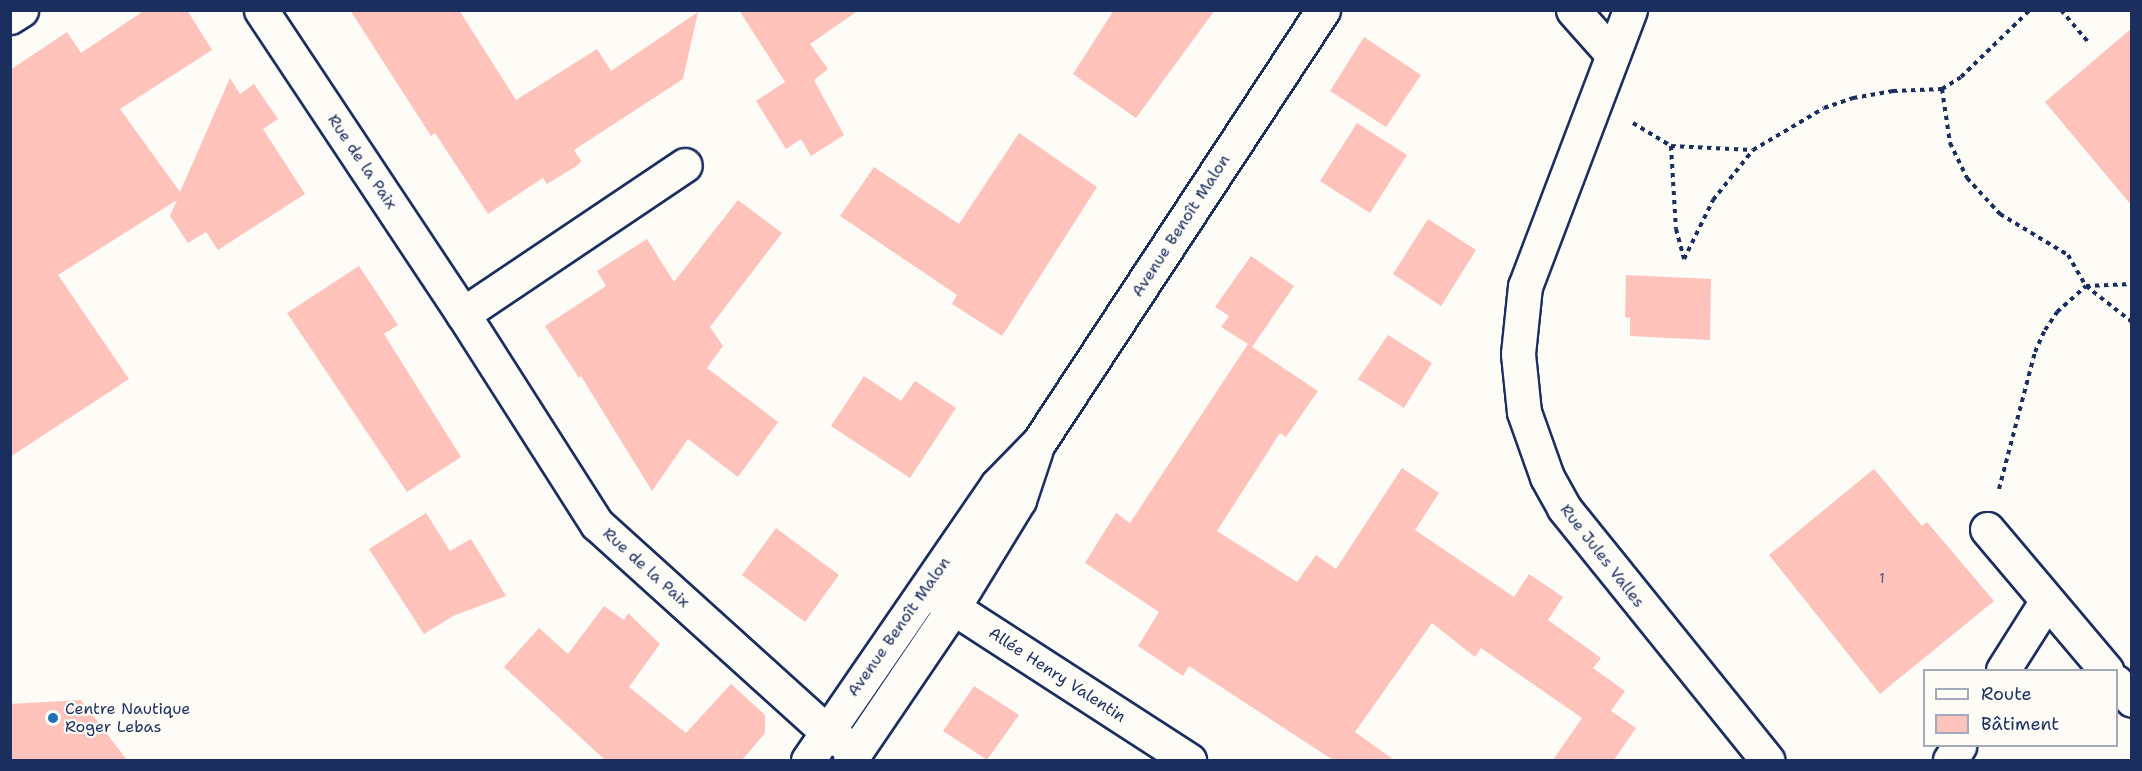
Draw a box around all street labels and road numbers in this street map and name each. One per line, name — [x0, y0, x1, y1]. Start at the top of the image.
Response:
street label: Rue de la Paix — [323, 111, 401, 213]
street label: Avenue Benoît Malon — [1128, 151, 1234, 301]
street label: Rue Jules Valles — [1556, 501, 1648, 611]
street label: Rue de la Paix — [599, 524, 693, 612]
street label: Avenue Benoît Malon — [844, 554, 954, 700]
street label: Allée Henry Valentin — [985, 623, 1129, 727]

